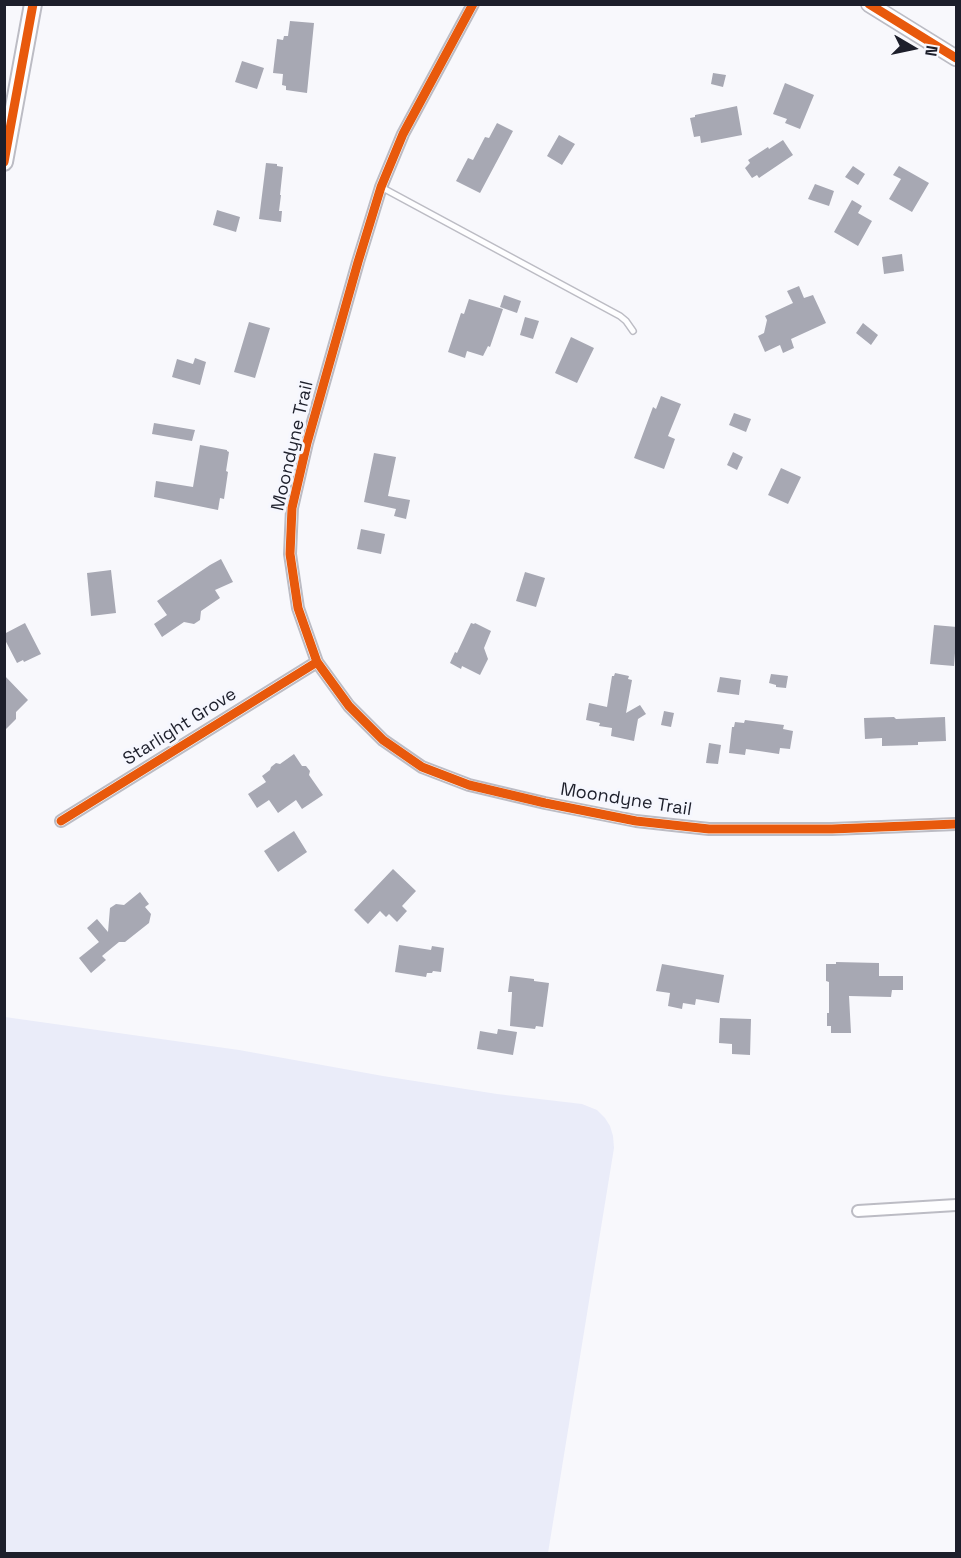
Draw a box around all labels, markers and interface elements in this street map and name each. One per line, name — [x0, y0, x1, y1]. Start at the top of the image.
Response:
north arrow — [883, 18, 943, 78]
text: N — [920, 44, 942, 58]
street label: Moondyne Trail — [268, 379, 318, 513]
street label: Starlight Grove — [119, 684, 241, 770]
street label: Moondyne Trail — [559, 779, 693, 821]

